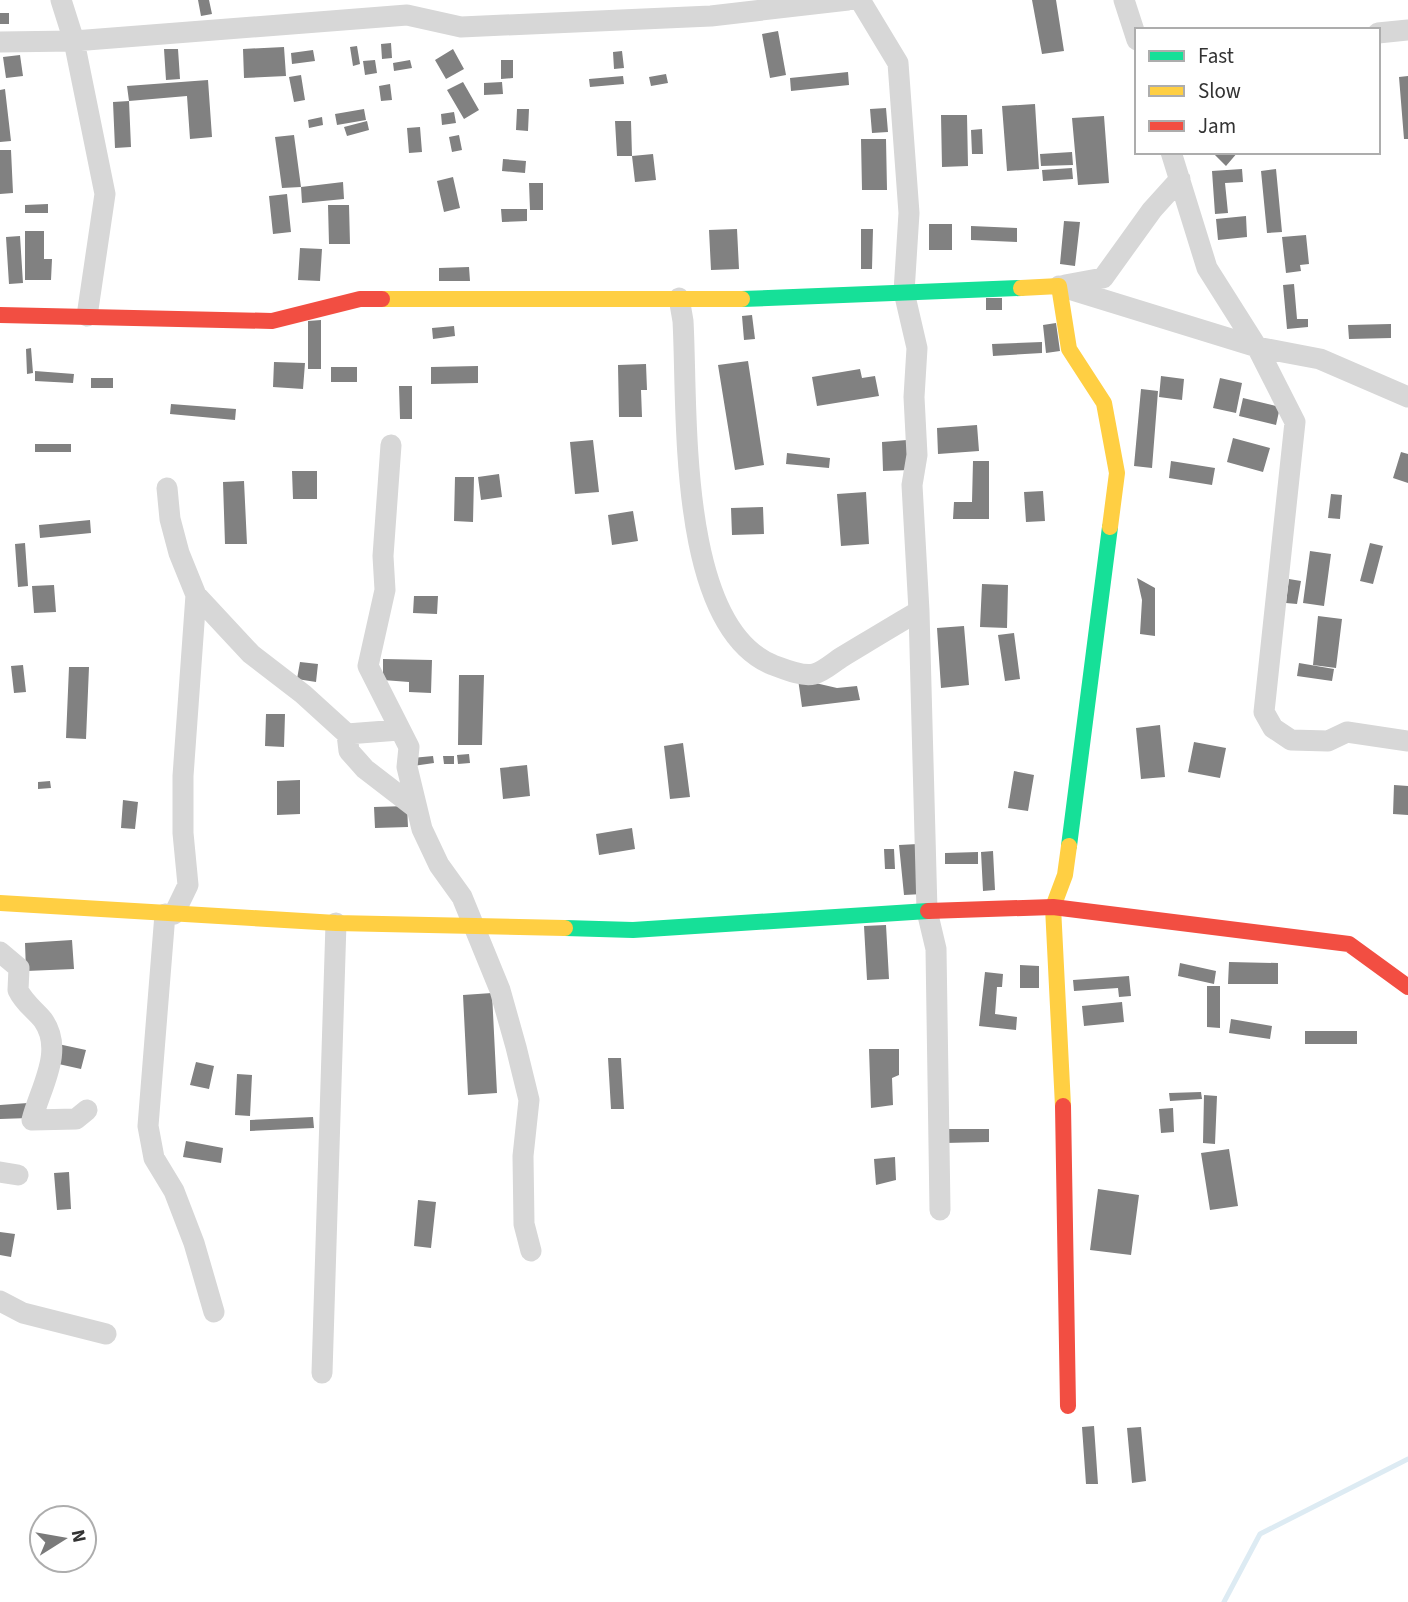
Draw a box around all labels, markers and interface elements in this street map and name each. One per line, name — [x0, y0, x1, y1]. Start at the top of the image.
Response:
legend — [1135, 28, 1380, 154]
text: Fast — [1198, 41, 1234, 71]
text: Slow — [1198, 76, 1241, 106]
text: Jam — [1198, 111, 1236, 141]
north arrow — [28, 1504, 98, 1574]
text: N — [64, 1527, 93, 1545]

